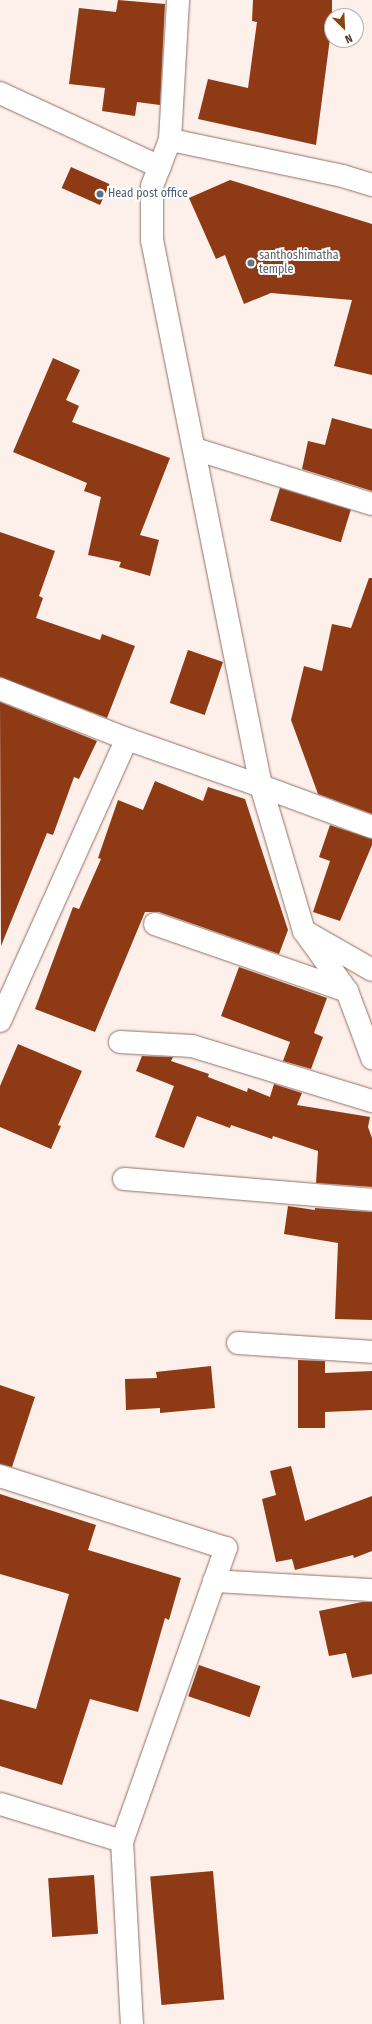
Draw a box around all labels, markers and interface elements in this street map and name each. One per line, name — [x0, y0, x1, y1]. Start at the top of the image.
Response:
north arrow — [324, 8, 364, 48]
text: N — [343, 31, 354, 46]
place label: Head post office — [108, 187, 188, 201]
marker: Head post office — [95, 189, 105, 199]
place label: santhoshimatha temple — [259, 249, 339, 277]
marker: santhoshimatha temple — [246, 258, 256, 268]

